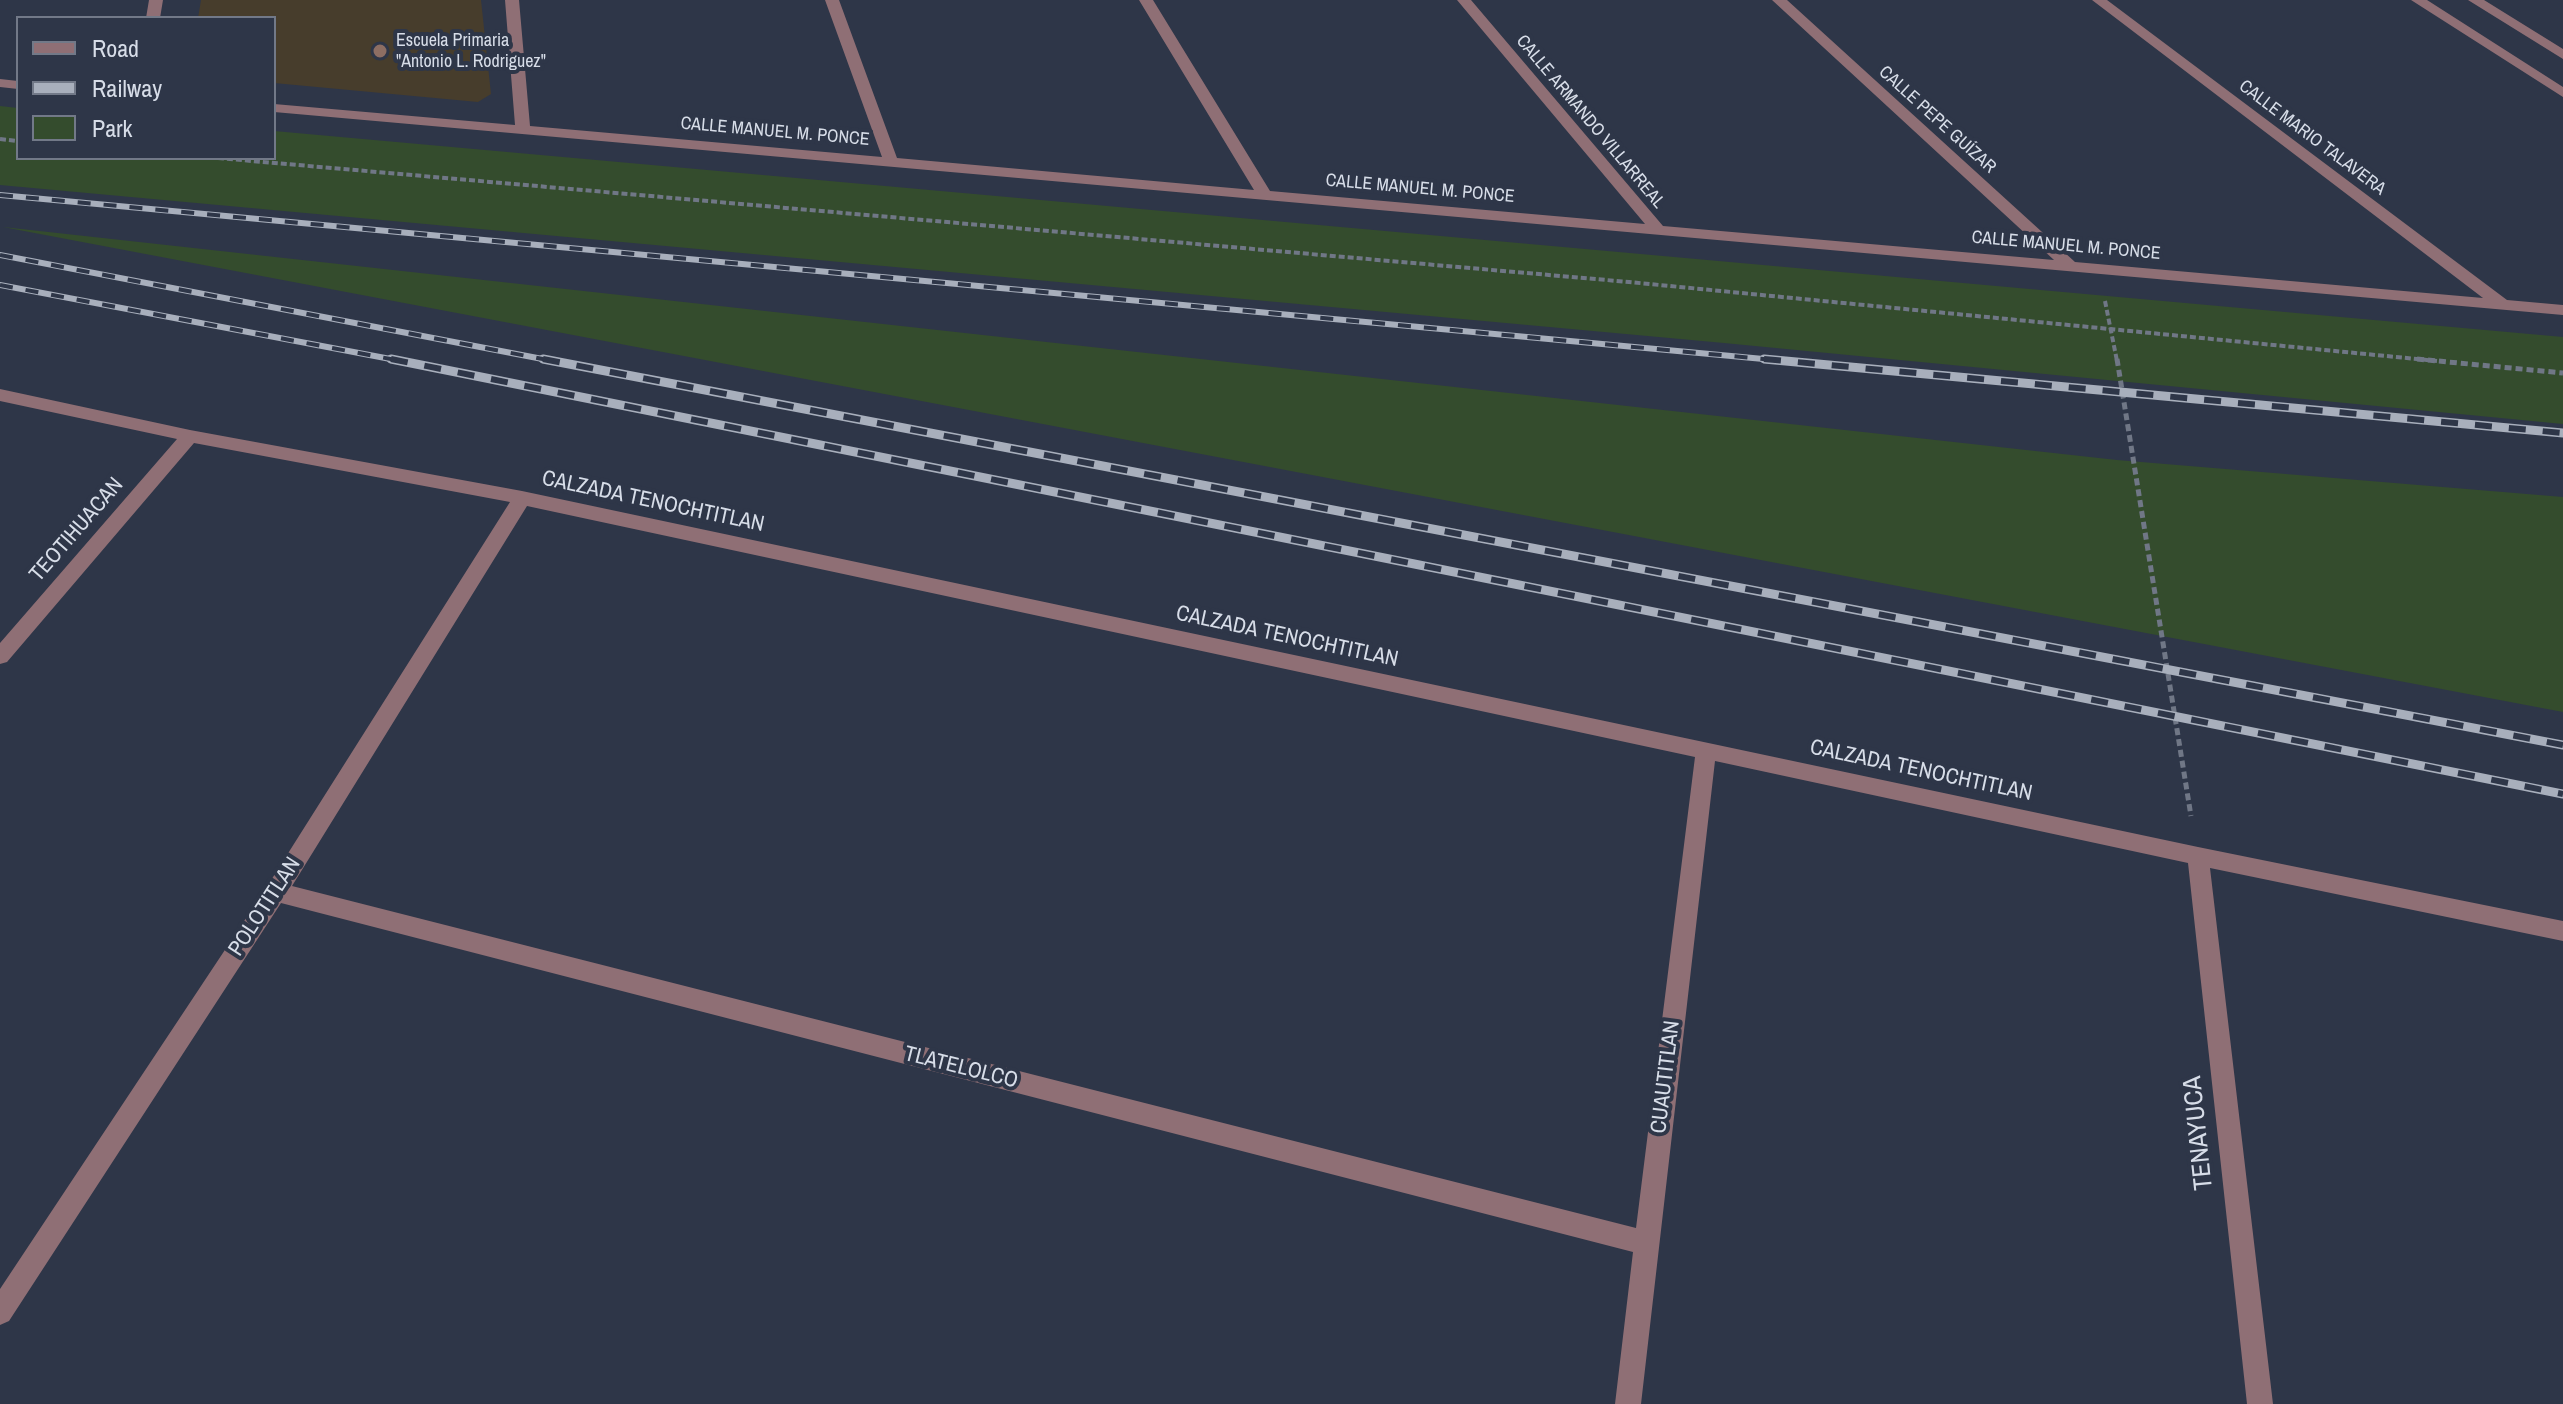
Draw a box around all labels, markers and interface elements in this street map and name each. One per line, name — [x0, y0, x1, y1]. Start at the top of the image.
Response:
legend — [16, 16, 276, 160]
place label: Escuela Primaria "Antonio L. Rodriguez" — [396, 30, 546, 72]
street label: CALLE ARMANDO VILLARREAL — [1511, 31, 1669, 213]
text: Road — [92, 32, 139, 64]
marker: Escuela Primaria "Antonio L. Rodriguez" — [371, 42, 389, 60]
street label: CALLE PEPE GUÍZAR — [1874, 62, 2000, 178]
text: Railway — [92, 72, 162, 104]
street label: CALLE MARIO TALAVERA — [2234, 76, 2390, 200]
text: Park — [92, 112, 132, 144]
street label: CALLE MANUEL M. PONCE — [680, 113, 870, 151]
street label: CALLE MANUEL M. PONCE — [1325, 170, 1515, 208]
street label: CALLE MANUEL M. PONCE — [1971, 227, 2161, 265]
street label: CALZADA TENOCHTITLAN — [539, 466, 767, 538]
street label: TEOTIHUACAN — [25, 473, 129, 587]
street label: CALZADA TENOCHTITLAN — [1173, 601, 1401, 673]
street label: CALZADA TENOCHTITLAN — [1807, 735, 2035, 807]
street label: POLOTITLAN — [223, 853, 307, 961]
street label: CUAUTITLAN — [1646, 1019, 1686, 1135]
street label: TLATELOLCO — [902, 1041, 1020, 1095]
street label: TENAYUCA — [2177, 1074, 2221, 1192]

